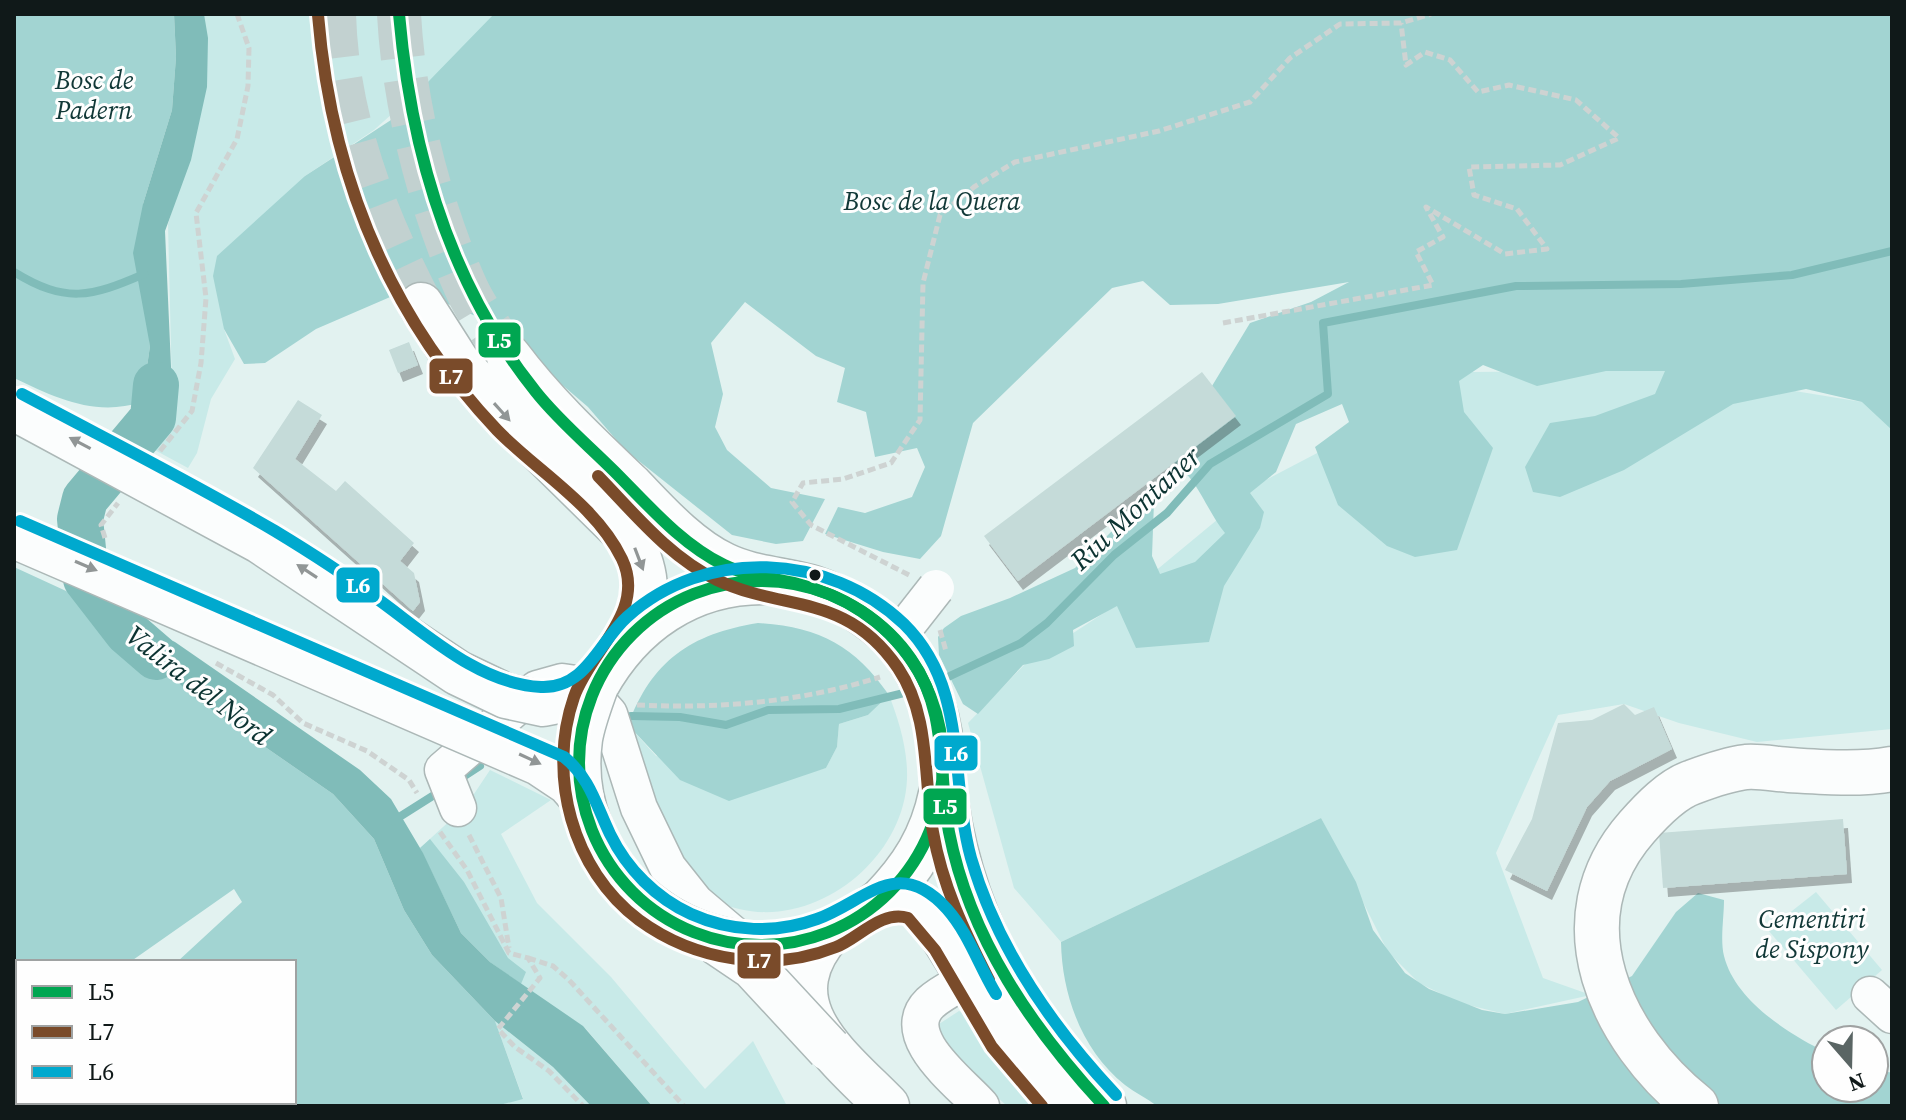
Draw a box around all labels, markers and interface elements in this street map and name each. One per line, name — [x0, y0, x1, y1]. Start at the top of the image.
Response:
park label: Bosc de Padern — [54, 62, 134, 128]
park label: Bosc de la Quera — [843, 183, 1021, 219]
line badge: L5 — [477, 321, 522, 359]
text: L5 — [487, 325, 511, 355]
line badge: L7 — [428, 357, 474, 395]
text: L7 — [439, 361, 463, 391]
one-way arrow — [493, 401, 510, 421]
one-way arrow — [69, 437, 92, 450]
water label: Riu Montaner — [1061, 437, 1209, 579]
one-way arrow — [633, 547, 645, 571]
one-way arrow — [74, 560, 98, 573]
one-way arrow — [296, 564, 318, 578]
line badge: L6 — [335, 566, 381, 604]
unlabelled marker — [807, 567, 823, 583]
text: L6 — [346, 570, 370, 600]
water label: Valira del Nord — [118, 616, 280, 754]
line badge: L6 — [933, 734, 979, 772]
text: L6 — [944, 738, 968, 768]
one-way arrow — [518, 752, 541, 766]
line badge: L5 — [922, 787, 968, 826]
text: L5 — [933, 791, 957, 821]
park label: Cementiri de Sispony — [1755, 901, 1869, 967]
line badge: L7 — [736, 941, 782, 980]
text: L7 — [747, 945, 771, 975]
legend — [16, 960, 296, 1104]
text: L5 — [88, 975, 114, 1008]
text: L7 — [88, 1015, 114, 1048]
north arrow — [1810, 1024, 1890, 1104]
text: L6 — [88, 1055, 114, 1088]
text: N — [1844, 1066, 1870, 1100]

